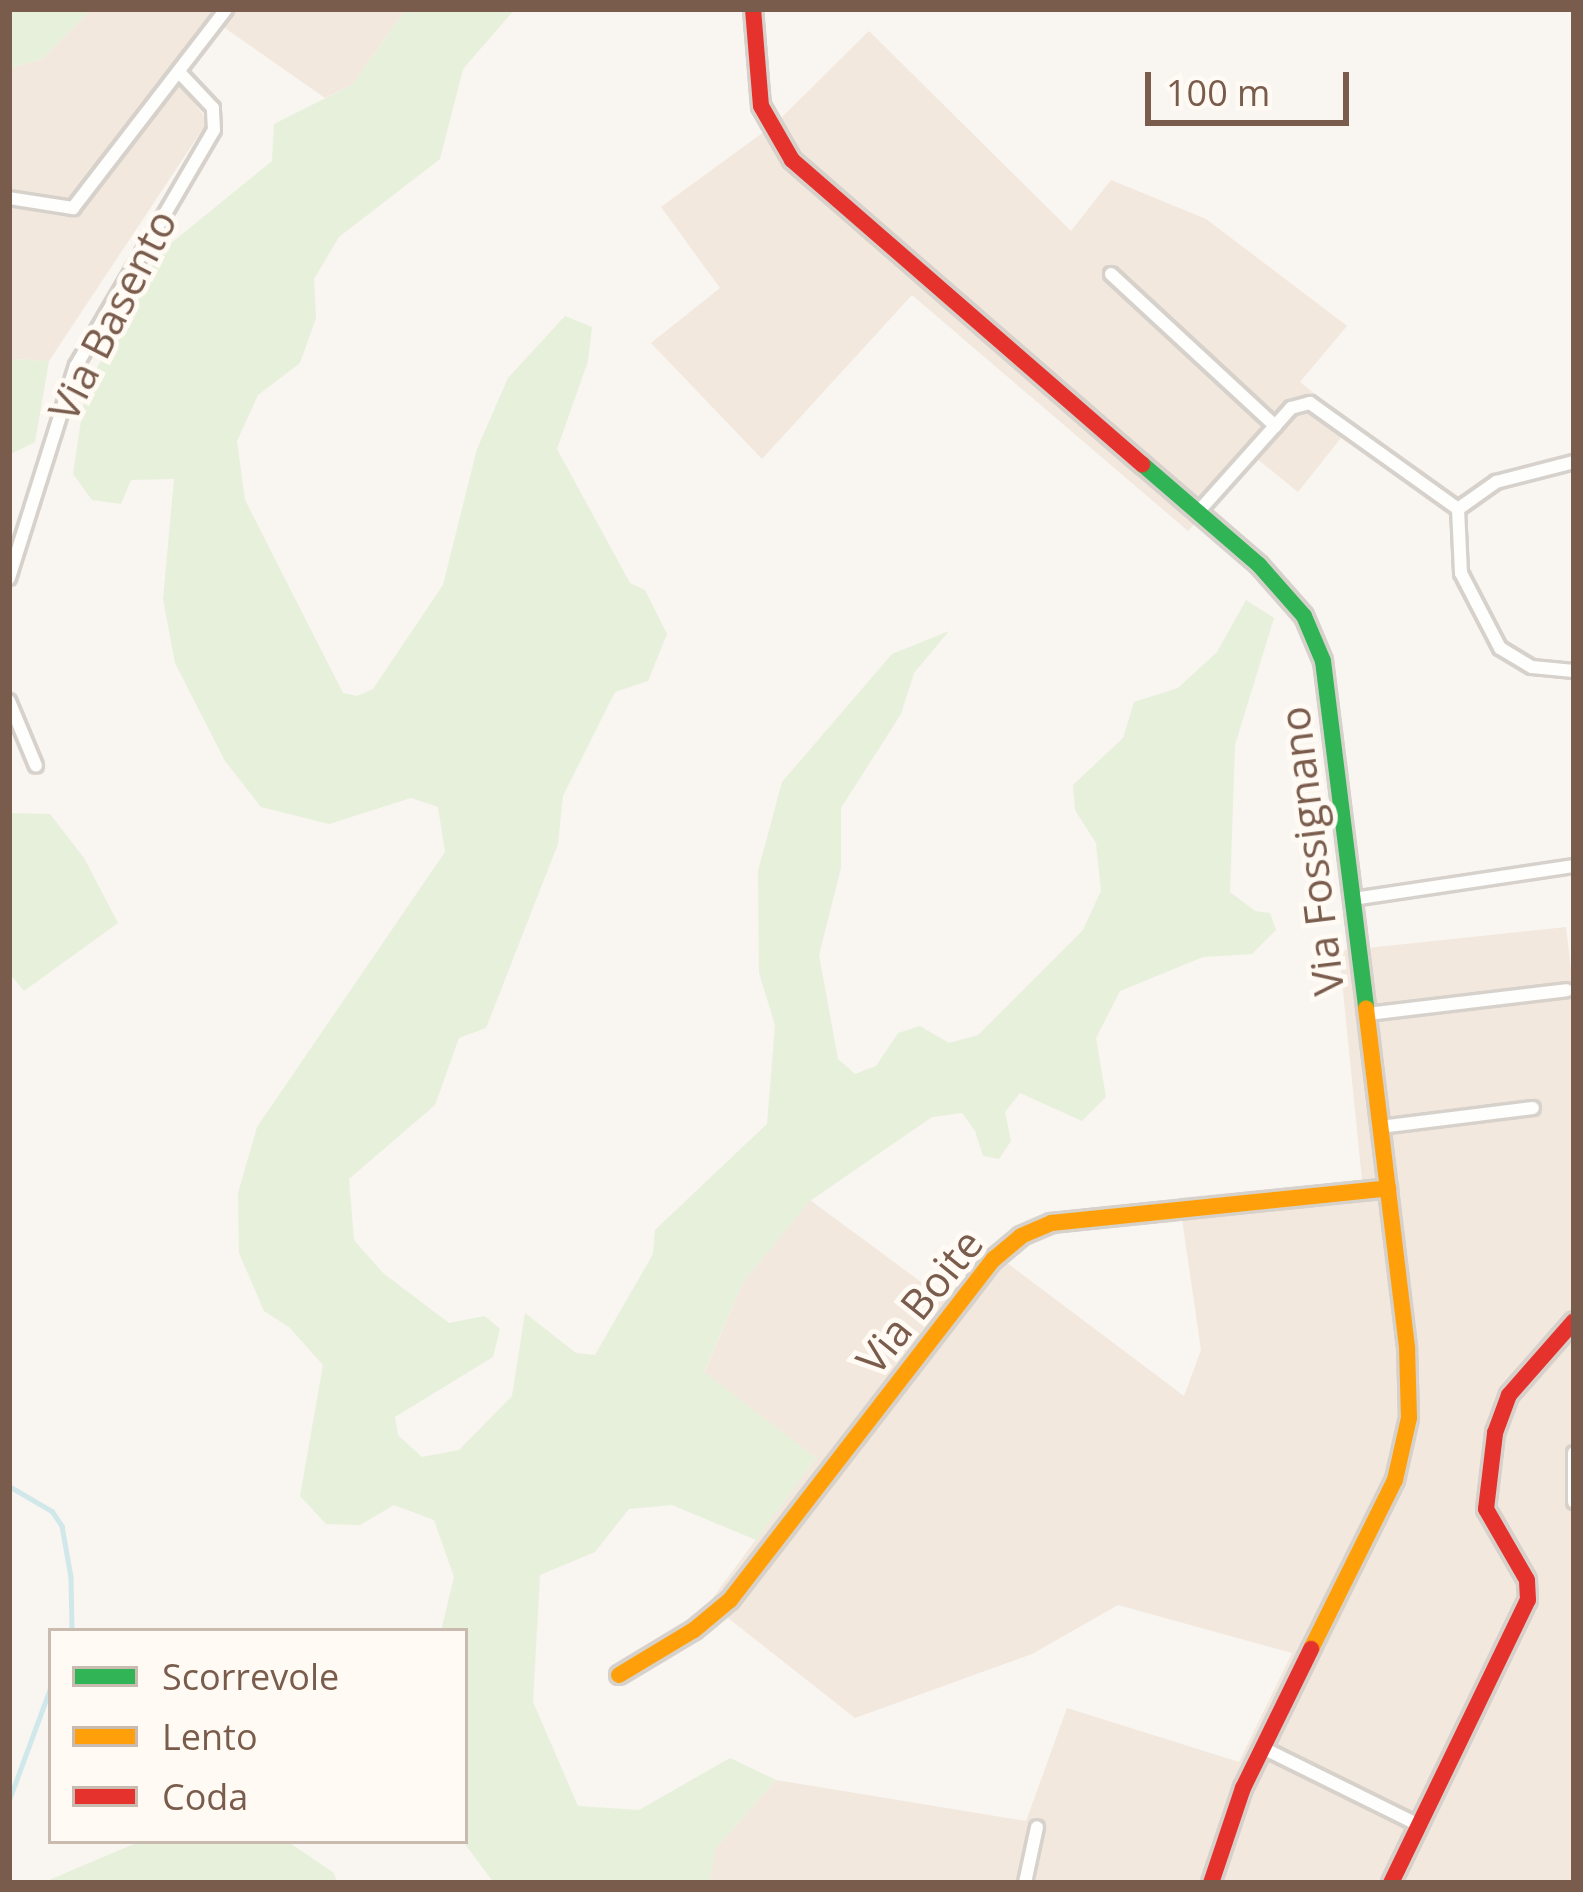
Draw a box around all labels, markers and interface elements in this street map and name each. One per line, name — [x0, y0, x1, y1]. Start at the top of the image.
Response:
scale bar — [1151, 48, 1355, 122]
text: 100 m — [1166, 68, 1270, 117]
street label: Via Basento — [37, 201, 187, 429]
street label: Via Fossignano — [1268, 704, 1354, 998]
street label: Via Boite — [845, 1219, 993, 1383]
legend — [48, 1628, 468, 1844]
text: Scorrevole — [162, 1652, 339, 1701]
text: Lento — [162, 1712, 258, 1761]
text: Coda — [162, 1772, 248, 1821]

